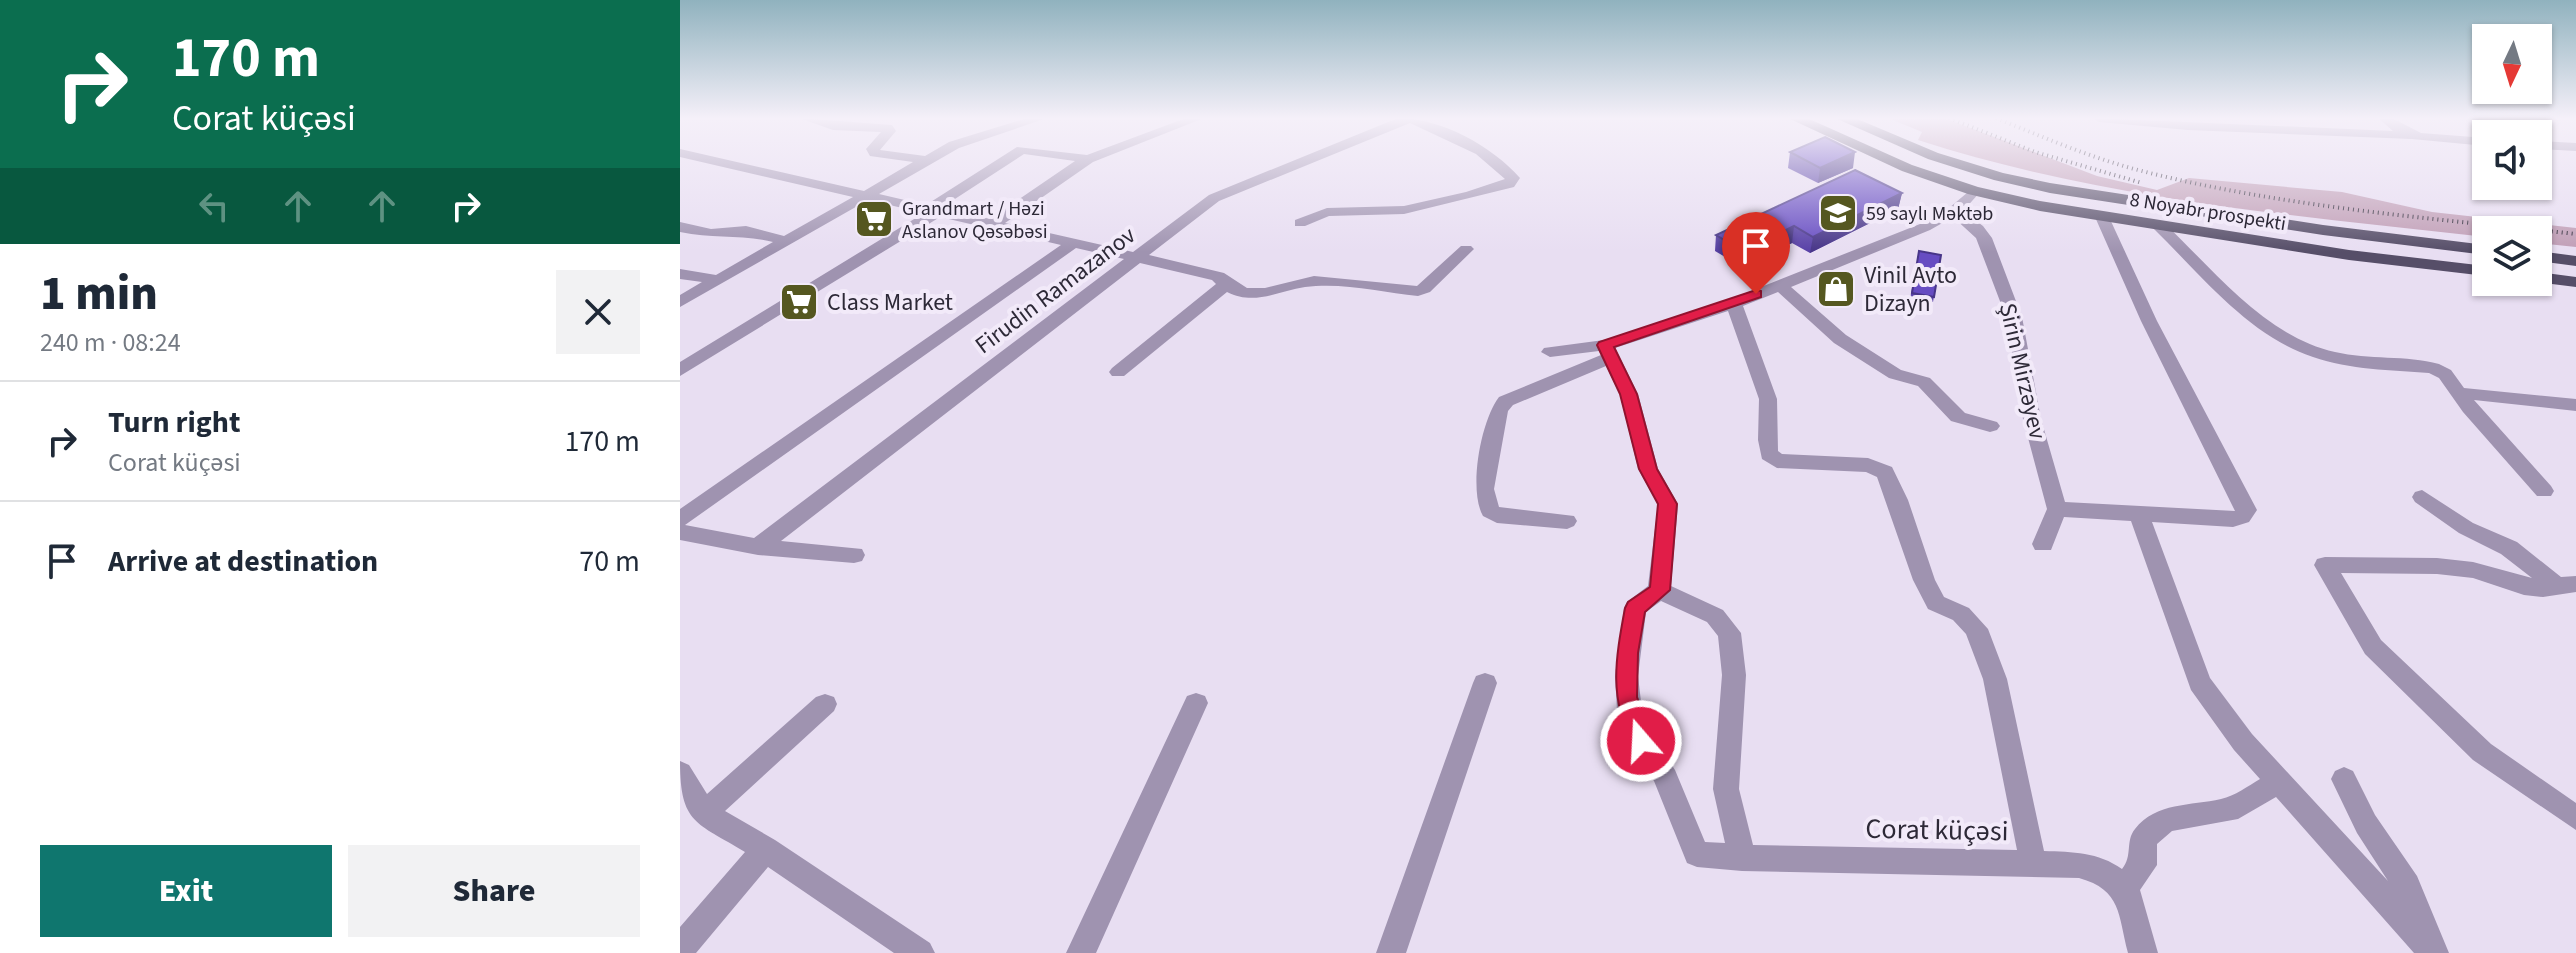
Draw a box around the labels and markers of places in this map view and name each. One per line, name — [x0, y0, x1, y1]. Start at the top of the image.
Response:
school or university icon: 59 saylı Məktəb — [1817, 192, 1859, 234]
place label: Grandmart / Həzi Aslanov Qəsəbəsi — [902, 195, 1048, 246]
supermarket icon: Grandmart / Həzi Aslanov Qəsəbəsi — [853, 198, 895, 240]
place label: 59 saylı Məktəb — [1866, 200, 1993, 228]
pin — [1722, 212, 1790, 294]
place label: Vinil Avto Dizayn — [1864, 258, 1957, 321]
shop icon: Vinil Avto Dizayn — [1815, 268, 1857, 310]
supermarket icon: Class Market — [778, 281, 820, 323]
place label: Class Market — [827, 285, 953, 320]

